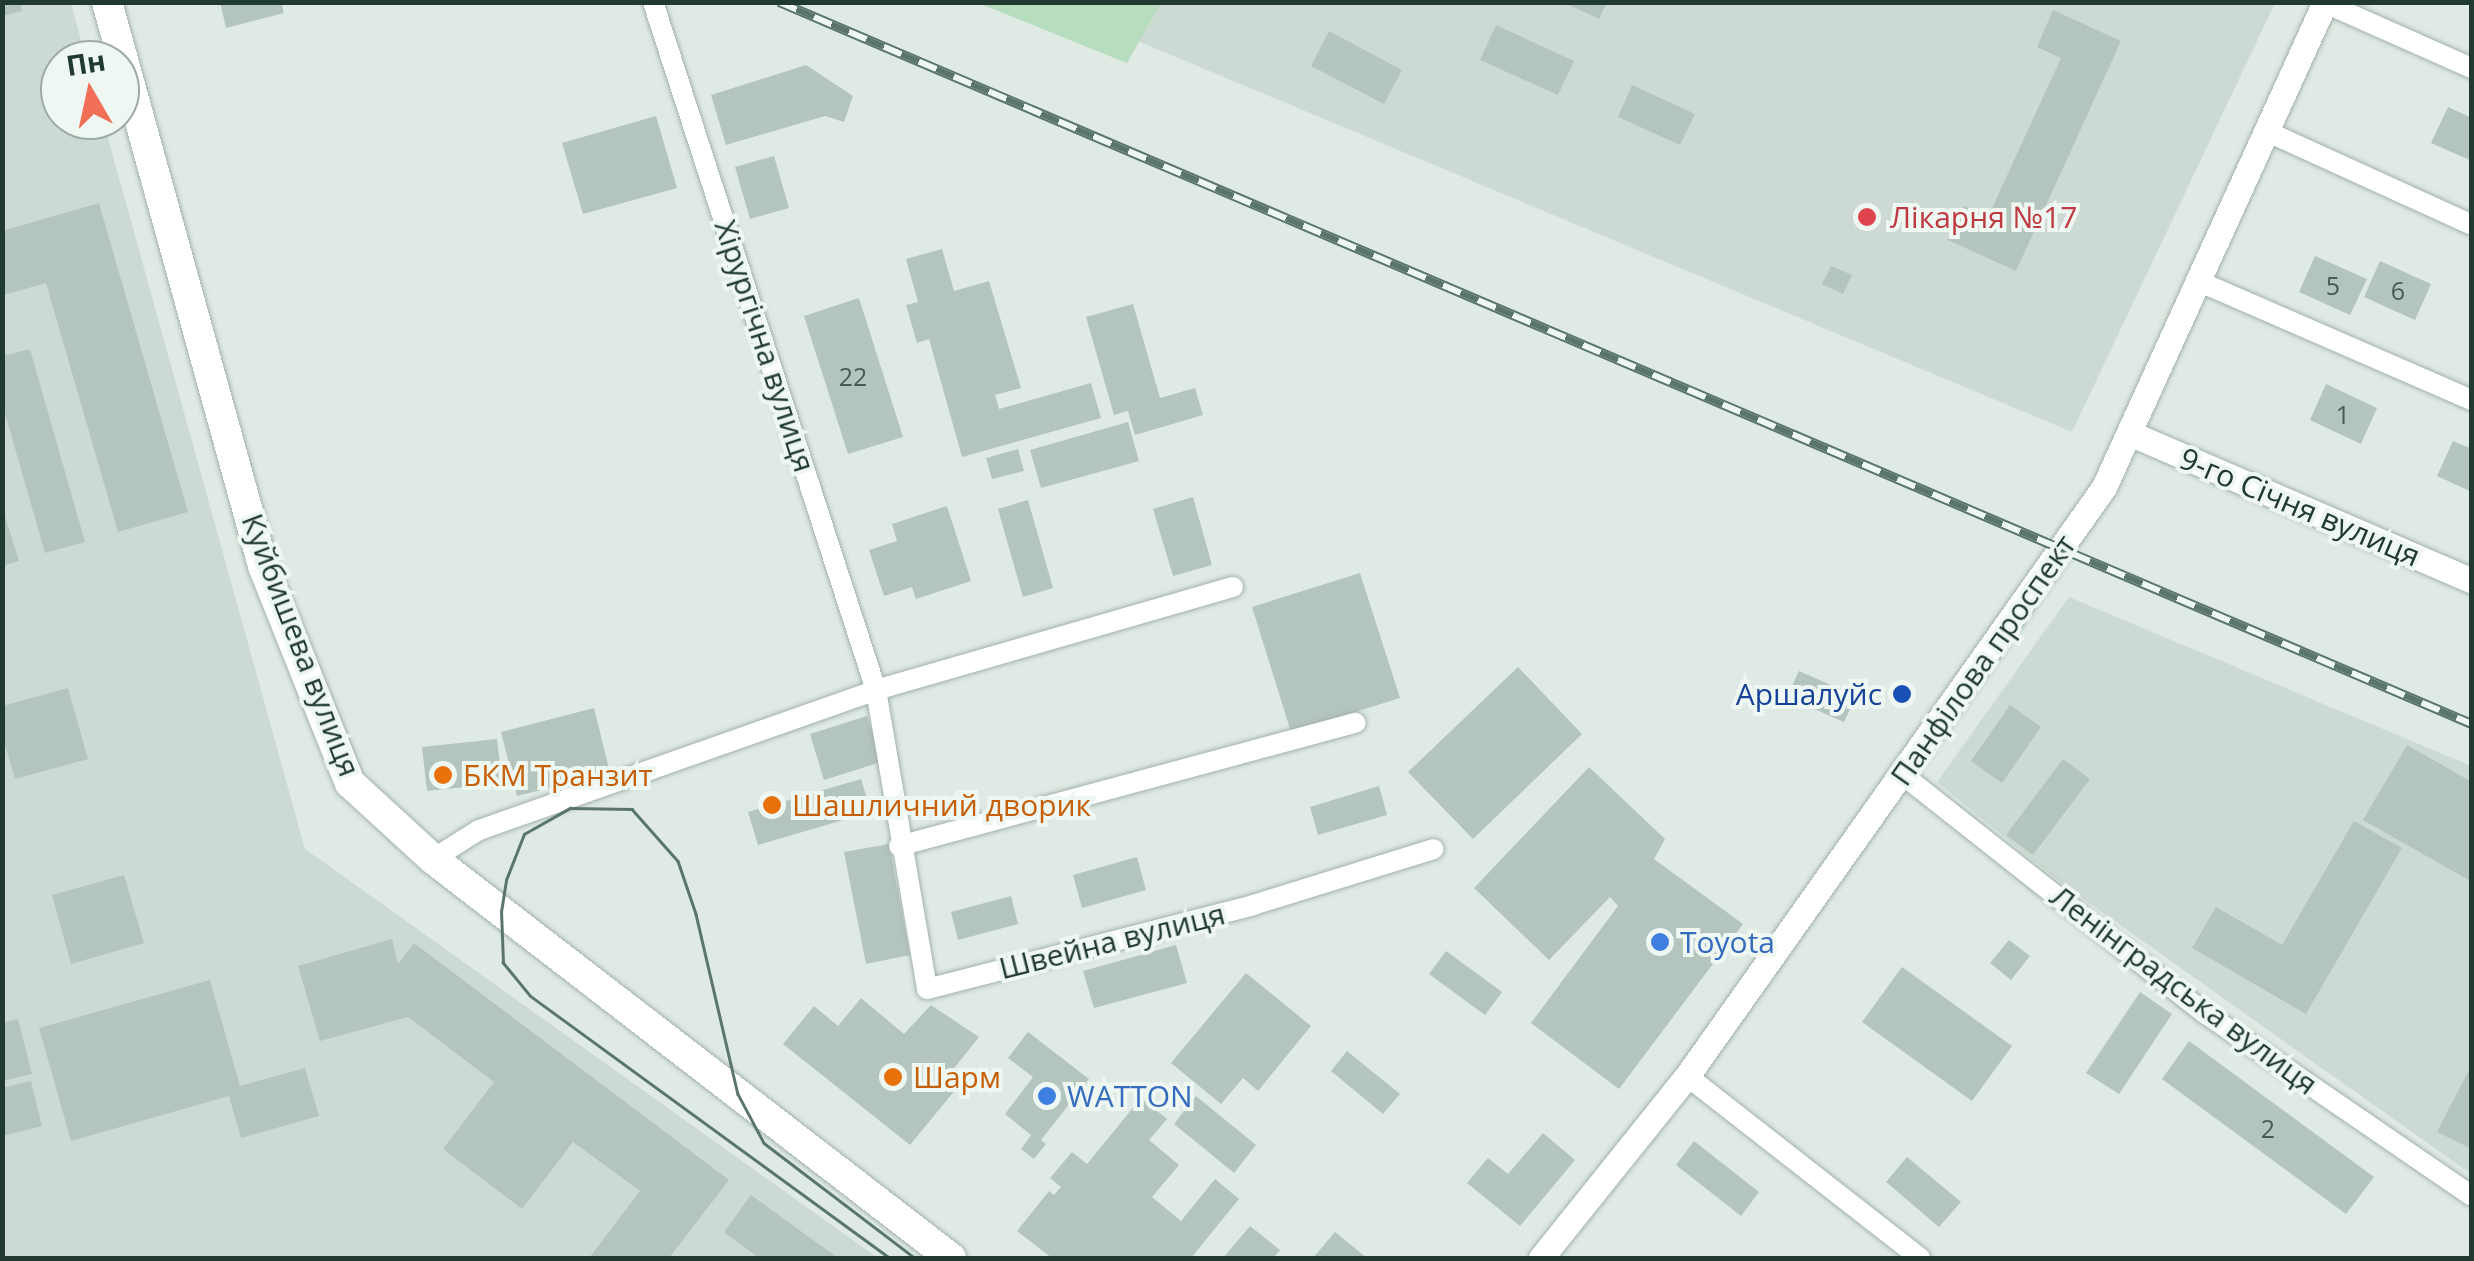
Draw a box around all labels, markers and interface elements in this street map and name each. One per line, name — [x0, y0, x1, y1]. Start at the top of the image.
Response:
north arrow — [40, 40, 140, 140]
text: Пн — [63, 40, 108, 84]
place label: Лікарня №17 — [1890, 199, 2077, 235]
marker: Лікарня №17 — [1854, 204, 1880, 230]
street label: Хірургічна вулиця — [707, 216, 823, 476]
house number: 5 — [2326, 270, 2340, 300]
house number: 6 — [2391, 275, 2405, 305]
house number: 22 — [839, 361, 867, 391]
house number: 1 — [2336, 399, 2350, 429]
street label: 9-го Січня вулиця — [2174, 440, 2426, 574]
street label: Куйбишева вулиця — [234, 509, 368, 781]
street label: Панфілова проспект — [1883, 528, 2083, 792]
place label: Аршалуйс — [1736, 676, 1882, 712]
marker: Аршалуйс — [1891, 683, 1913, 705]
place label: БКМ Транзит — [463, 757, 653, 793]
marker: БКМ Транзит — [432, 764, 454, 786]
place label: Шашличний дворик — [792, 787, 1091, 823]
marker: Шашличний дворик — [761, 794, 783, 816]
street label: Ленінградська вулиця — [2044, 878, 2324, 1102]
street label: Швейна вулиця — [995, 896, 1229, 986]
place label: Toyota — [1680, 924, 1775, 960]
marker: Toyota — [1649, 931, 1671, 953]
place label: Шарм — [913, 1059, 1001, 1095]
marker: Шарм — [882, 1066, 904, 1088]
place label: WATTON — [1067, 1078, 1193, 1114]
marker: WATTON — [1036, 1085, 1058, 1107]
house number: 2 — [2261, 1113, 2275, 1143]

